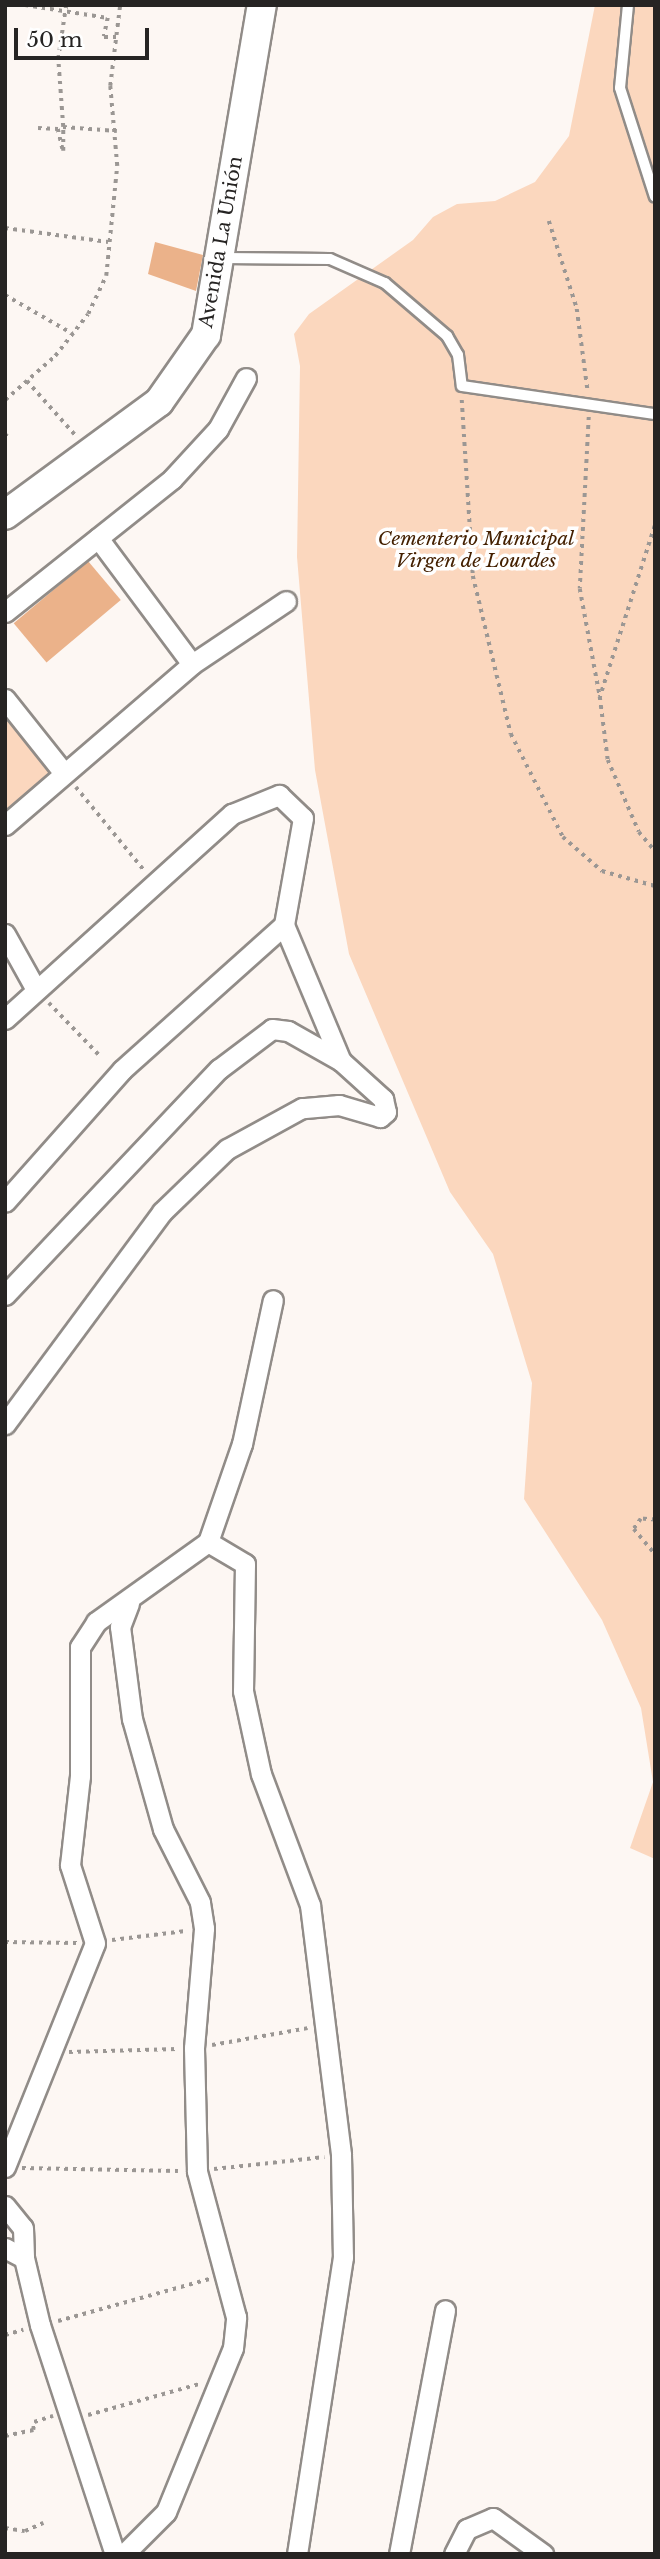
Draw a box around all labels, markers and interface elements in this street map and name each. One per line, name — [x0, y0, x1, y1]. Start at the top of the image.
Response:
scale bar — [18, 14, 152, 58]
text: 50 m — [27, 27, 82, 53]
street label: Avenida La Unión — [195, 154, 247, 330]
park label: Cementerio Municipal Virgen de Lourdes — [378, 528, 574, 572]

